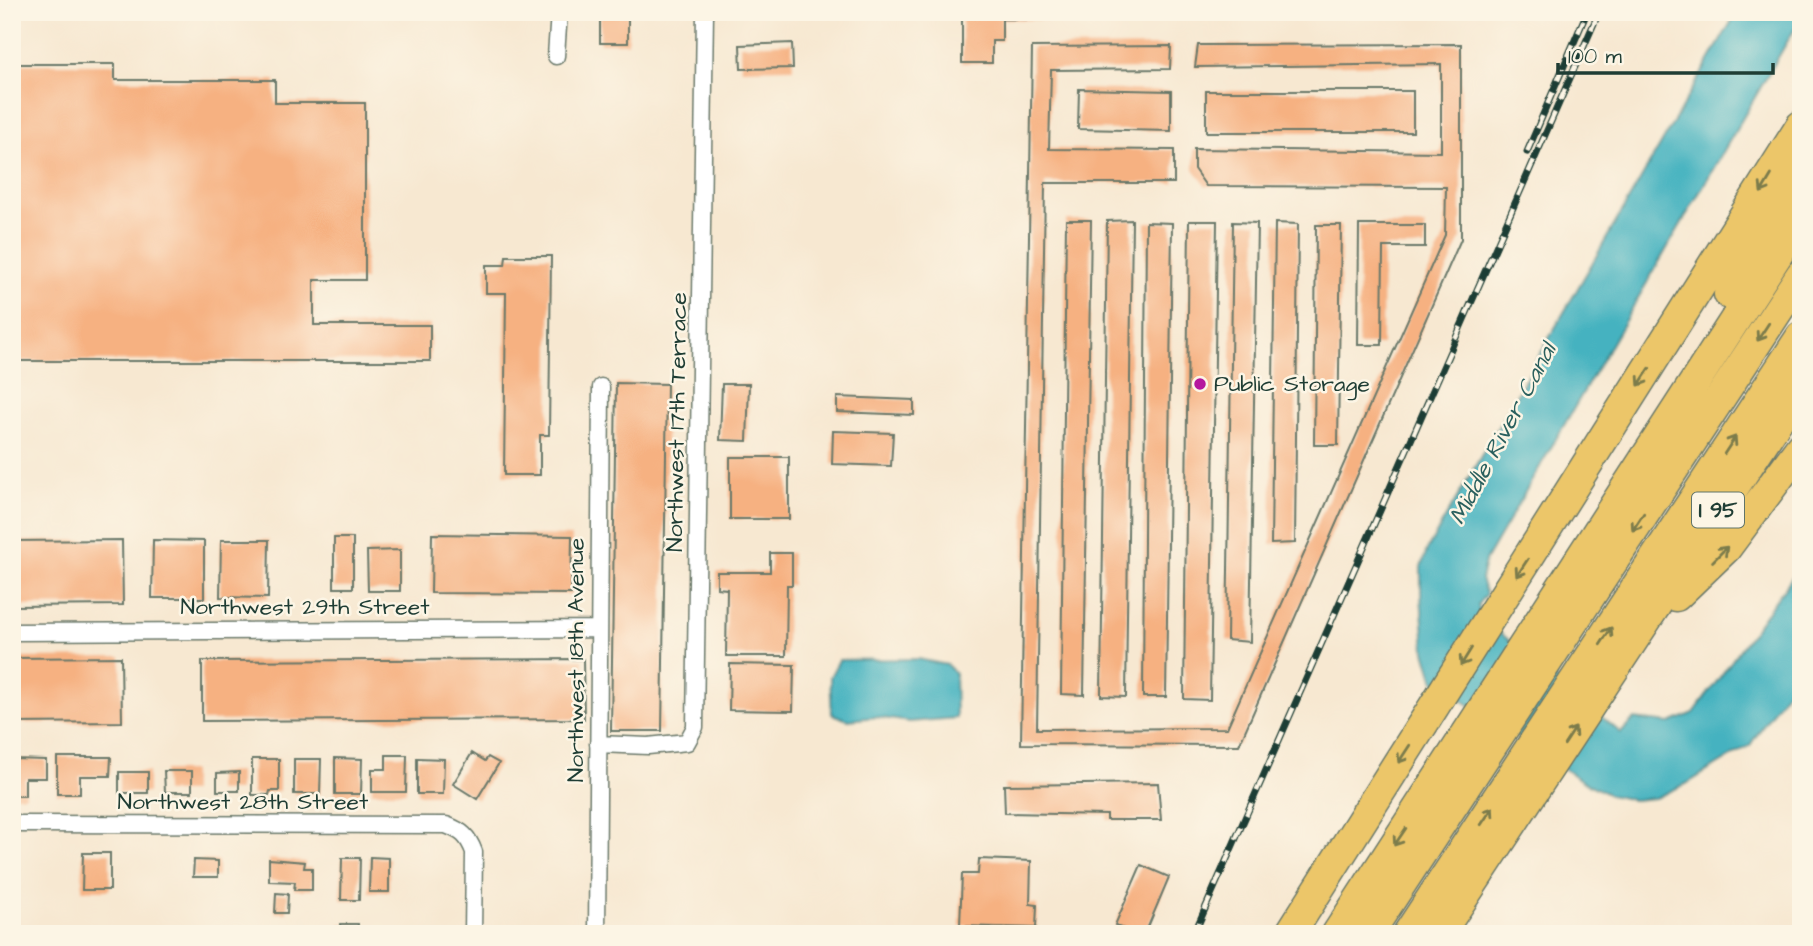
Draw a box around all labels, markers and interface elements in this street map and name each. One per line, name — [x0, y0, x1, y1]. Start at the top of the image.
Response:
scale bar — [1558, 32, 1773, 76]
text: 100 m — [1568, 42, 1623, 71]
one-way arrow — [1758, 174, 1772, 194]
street label: Northwest 17th Terrace — [659, 292, 695, 552]
one-way arrow — [1756, 322, 1770, 341]
water label: Middle River Canal — [1441, 335, 1567, 531]
one-way arrow — [1637, 366, 1651, 386]
place label: Public Storage — [1214, 368, 1370, 401]
marker: Public Storage — [1192, 376, 1208, 392]
one-way arrow — [1723, 436, 1737, 455]
road number: I 95 — [1692, 492, 1744, 528]
one-way arrow — [1631, 512, 1645, 531]
street label: Northwest 18th Avenue — [560, 538, 592, 782]
one-way arrow — [1711, 546, 1728, 563]
one-way arrow — [1515, 558, 1529, 578]
street label: Northwest 29th Street — [181, 591, 430, 623]
one-way arrow — [1599, 626, 1613, 646]
one-way arrow — [1459, 646, 1473, 666]
one-way arrow — [1563, 726, 1577, 746]
one-way arrow — [1397, 744, 1411, 763]
street label: Northwest 28th Street — [118, 786, 369, 818]
one-way arrow — [1480, 807, 1494, 826]
one-way arrow — [1393, 827, 1407, 846]

